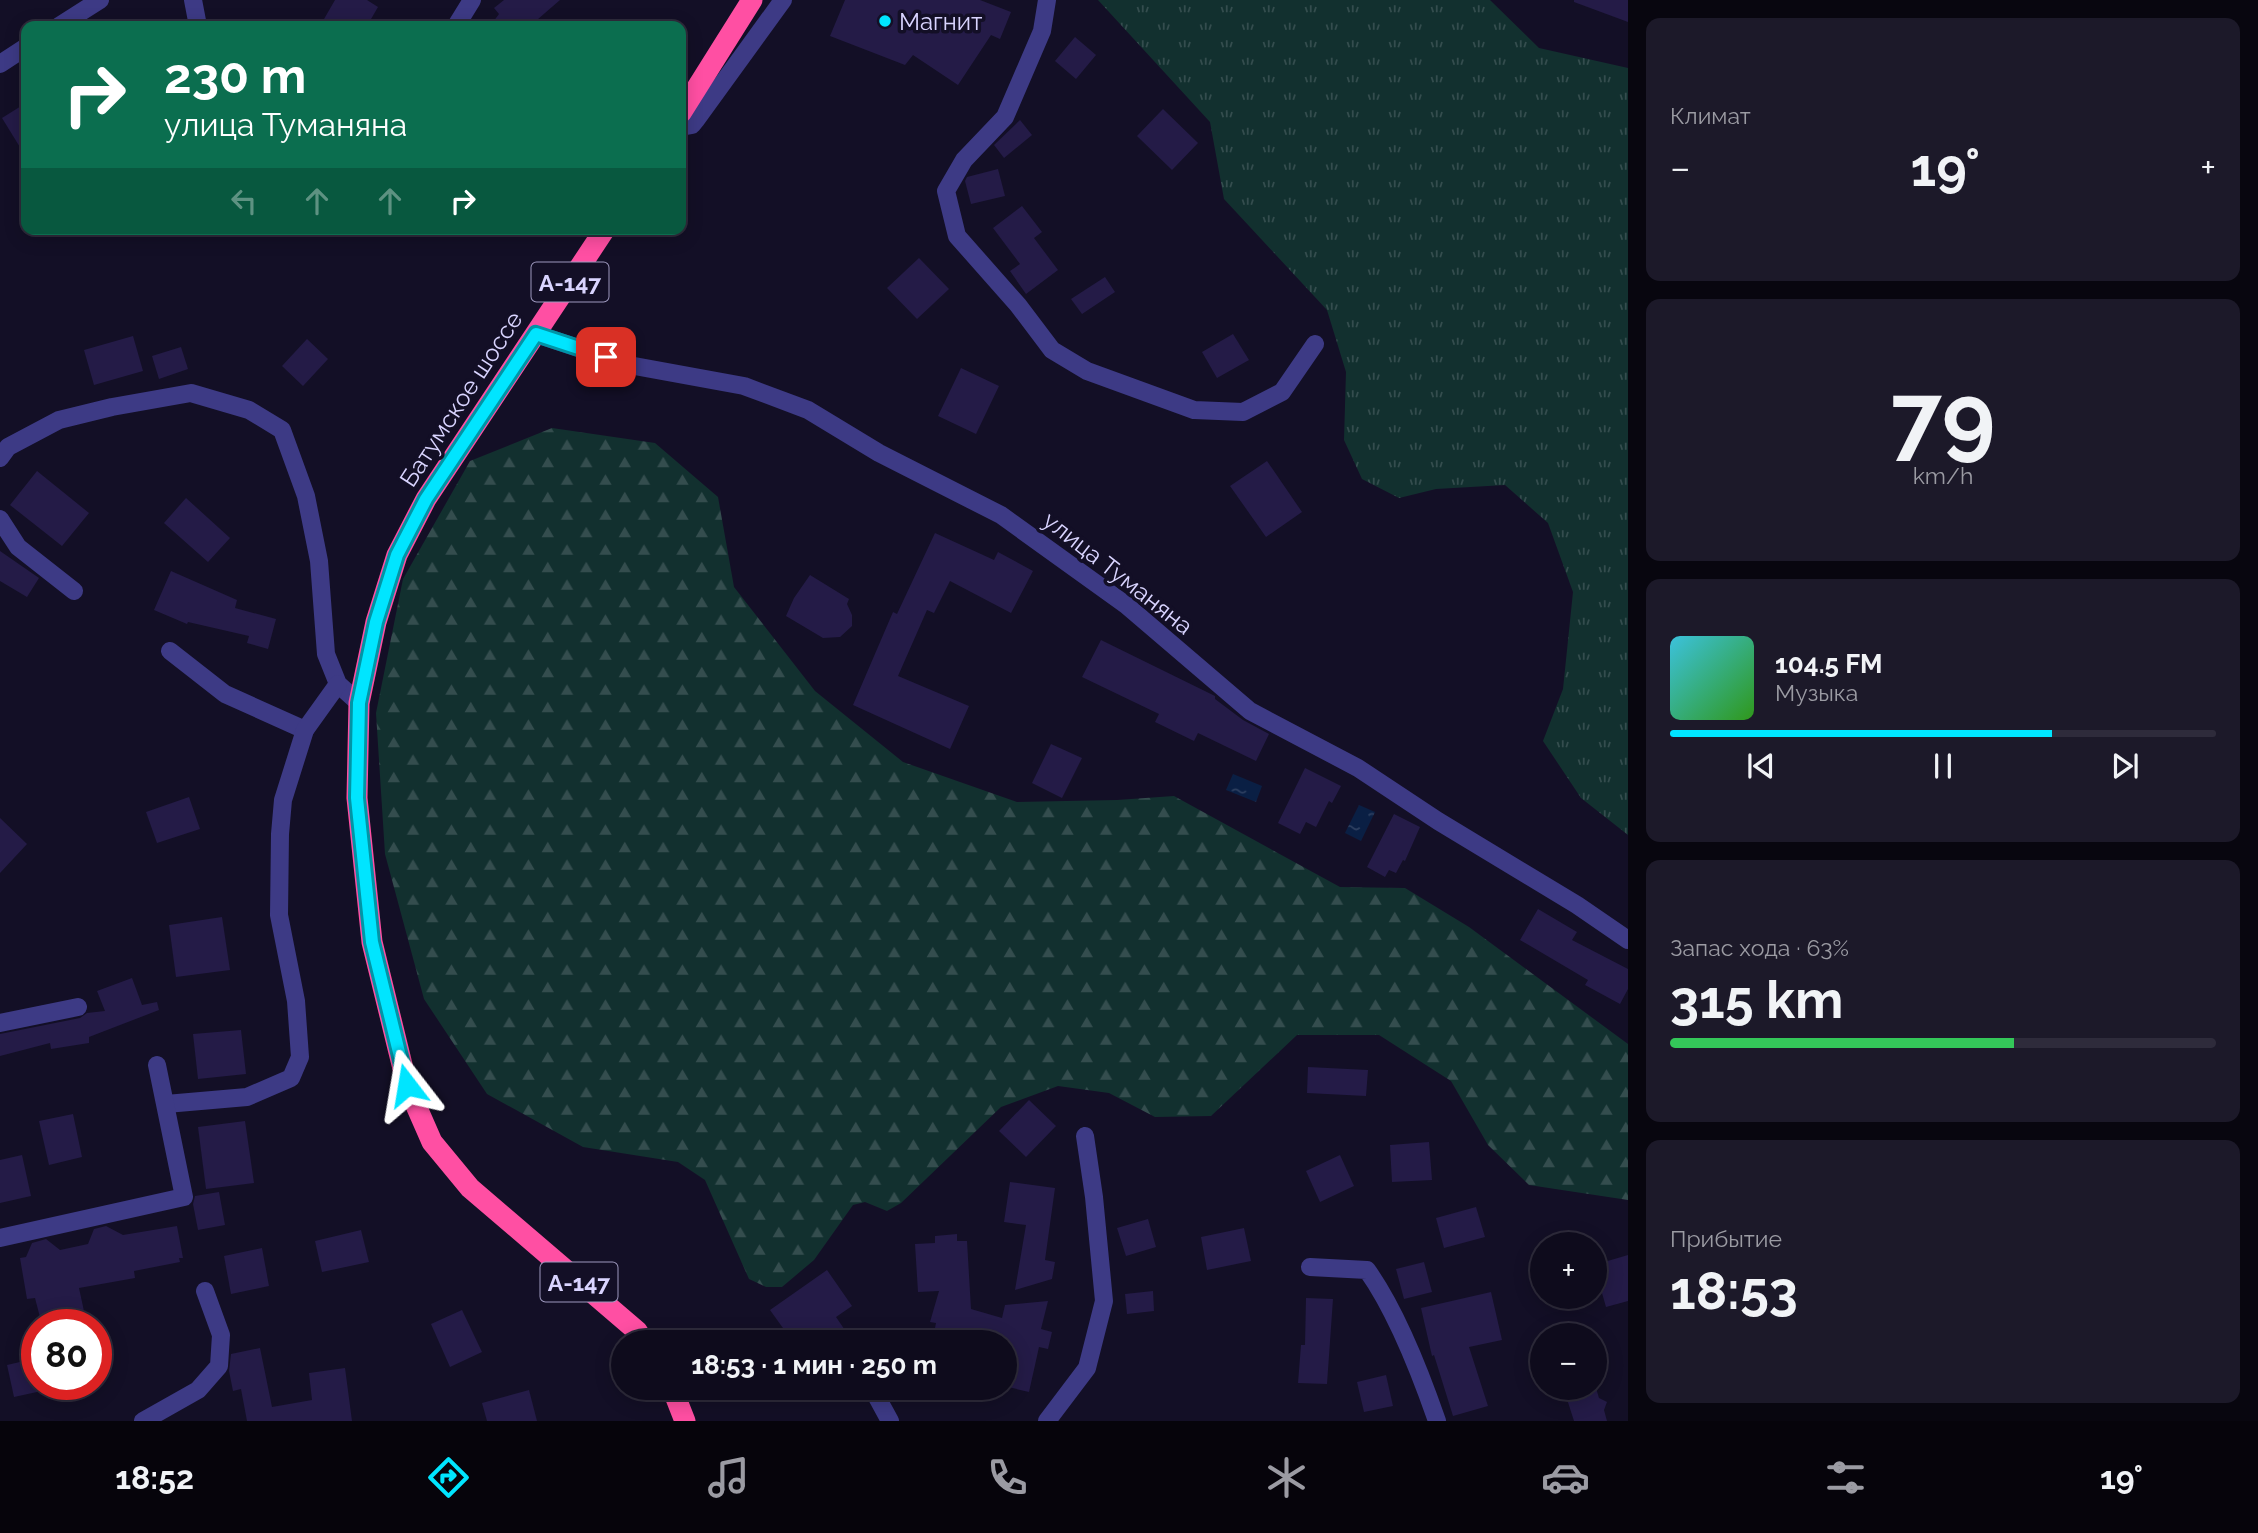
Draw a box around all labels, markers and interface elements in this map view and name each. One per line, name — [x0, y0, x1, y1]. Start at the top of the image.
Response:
place label: Магнит — [899, 7, 983, 36]
marker: Магнит — [877, 13, 893, 29]
text: 230 m — [164, 47, 306, 104]
icon: right — [49, 49, 140, 140]
text: Климат — [1670, 102, 1751, 129]
text: улица Туманяна — [164, 106, 407, 143]
text: 19° — [1911, 137, 1980, 198]
text: − — [1670, 145, 1690, 190]
text: + — [2200, 145, 2216, 190]
icon: left — [225, 182, 263, 220]
icon: ahead — [298, 182, 336, 220]
icon: ahead — [371, 182, 409, 220]
icon: right — [444, 182, 482, 220]
road number: А-147 — [532, 262, 608, 302]
street label: Батумское шоссе — [394, 306, 528, 492]
pin — [576, 327, 636, 387]
icon: arrive — [587, 338, 625, 376]
text: 79 — [1891, 363, 1995, 470]
text: km/h — [1913, 462, 1973, 489]
street label: улица Туманяна — [1037, 505, 1199, 641]
text: 104.5 FM — [1775, 649, 1883, 679]
text: Музыка — [1775, 679, 1858, 706]
icon: previous — [1742, 747, 1780, 785]
icon: pause — [1924, 747, 1962, 785]
icon: next — [2106, 747, 2144, 785]
text: Запас хода · 63% — [1670, 934, 1849, 961]
text: 315 km — [1670, 969, 1843, 1030]
position arrow — [370, 1048, 444, 1122]
text: Прибытие — [1670, 1225, 1782, 1252]
map controls — [1530, 1232, 1607, 1400]
button: + — [1530, 1232, 1607, 1309]
text: 18:53 — [1670, 1260, 1798, 1321]
road number: А-147 — [540, 1262, 618, 1302]
speed limit sign: 80 — [21, 1309, 112, 1400]
button: − — [1530, 1323, 1607, 1400]
text: 18:53 · 1 мин · 250 m — [691, 1350, 937, 1380]
icon: directions — [424, 1453, 473, 1502]
icon: music — [704, 1453, 753, 1502]
icon: phone — [983, 1453, 1032, 1502]
icon: climate — [1262, 1453, 1311, 1502]
icon: car — [1541, 1453, 1590, 1502]
icon: filters — [1821, 1453, 1870, 1502]
text: 18:52 — [115, 1459, 194, 1496]
text: 19° — [2100, 1459, 2143, 1496]

